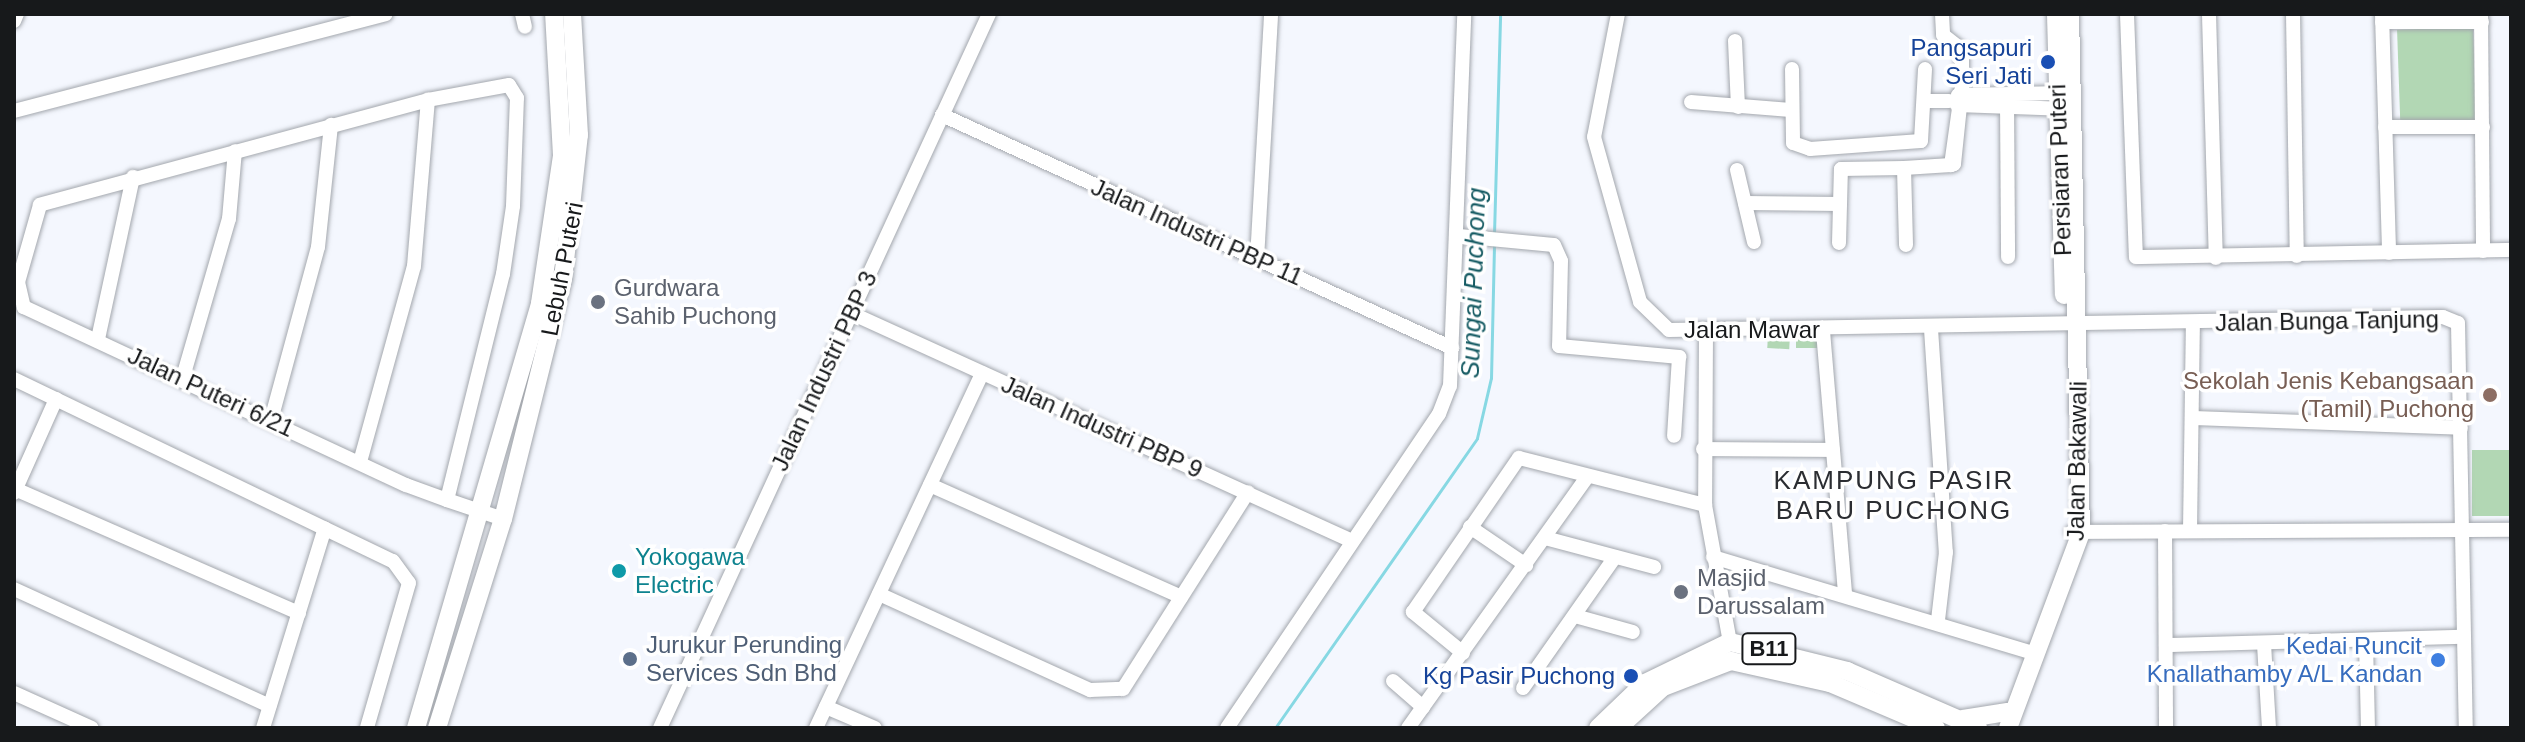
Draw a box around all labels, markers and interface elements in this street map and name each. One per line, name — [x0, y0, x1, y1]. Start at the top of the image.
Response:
place label: Pangsapuri Seri Jati — [1911, 34, 2032, 90]
marker: Pangsapuri Seri Jati — [2039, 53, 2057, 71]
street label: Persiaran Puteri — [2043, 84, 2077, 256]
street label: Jalan Industri PBP 11 — [1087, 172, 1307, 292]
water label: Sungai Puchong — [1455, 187, 1493, 379]
street label: Lebuh Puteri — [535, 199, 589, 339]
street label: Jalan Industri PBP 3 — [765, 266, 883, 476]
place label: Gurdwara Sahib Puchong — [614, 274, 777, 330]
marker: Gurdwara Sahib Puchong — [589, 293, 607, 311]
street label: Jalan Bunga Tanjung — [2215, 305, 2439, 337]
street label: Jalan Mawar — [1684, 316, 1820, 344]
street label: Jalan Puteri 6/21 — [123, 341, 299, 443]
place label: Sekolah Jenis Kebangsaan (Tamil) Puchong — [2183, 367, 2474, 423]
street label: Jalan Industri PBP 9 — [997, 370, 1207, 484]
street label: Jalan Bakawali — [2061, 381, 2093, 541]
marker: Sekolah Jenis Kebangsaan (Tamil) Puchong — [2481, 386, 2499, 404]
district label: KAMPUNG PASIR BARU PUCHONG — [1774, 465, 2014, 526]
place label: Yokogawa Electric — [635, 543, 745, 599]
marker: Yokogawa Electric — [610, 562, 628, 580]
place label: Masjid Darussalam — [1697, 564, 1825, 620]
marker: Masjid Darussalam — [1672, 583, 1690, 601]
place label: Jurukur Perunding Services Sdn Bhd — [646, 631, 842, 687]
road number: B11 — [1741, 631, 1797, 667]
place label: Kedai Runcit Knallathamby A/L Kandan — [2144, 632, 2422, 688]
marker: Jurukur Perunding Services Sdn Bhd — [621, 650, 639, 668]
marker: Kedai Runcit Knallathamby A/L Kandan — [2429, 651, 2447, 669]
place label: Kg Pasir Puchong — [1423, 662, 1615, 690]
marker: Kg Pasir Puchong — [1622, 667, 1640, 685]

